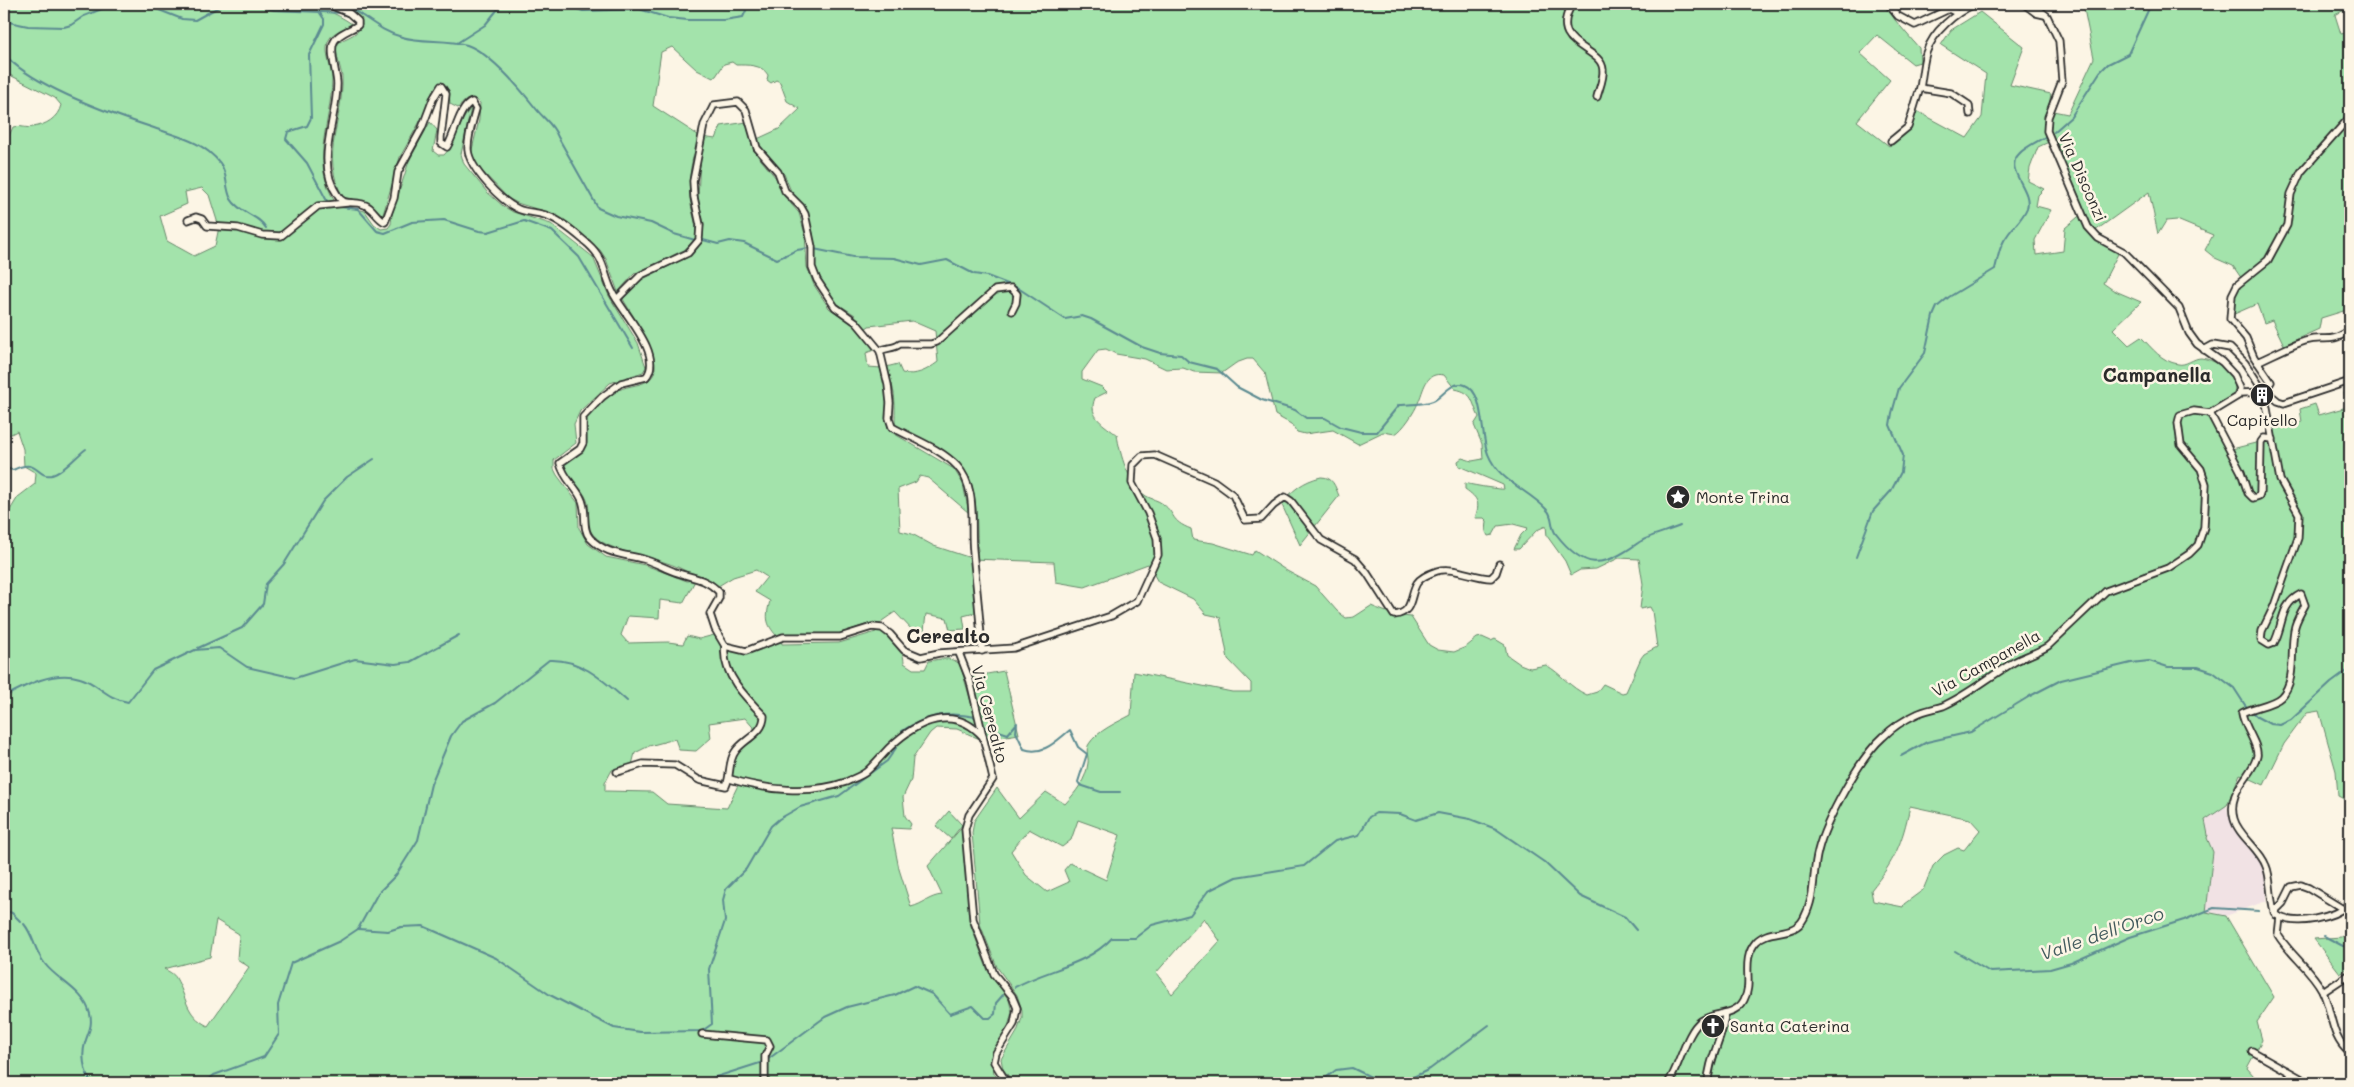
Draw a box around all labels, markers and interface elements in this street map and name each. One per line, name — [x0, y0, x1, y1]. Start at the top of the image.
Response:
street label: Via Disconzi — [2054, 129, 2112, 225]
district label: Campanella — [2103, 362, 2211, 387]
building icon: Capitello — [2249, 382, 2275, 408]
place label: Capitello — [2227, 409, 2297, 430]
place icon: Monte Trina — [1665, 484, 1691, 510]
place label: Monte Trina — [1696, 486, 1790, 507]
district label: Cerealto — [906, 623, 990, 648]
street label: Via Campanella — [1928, 624, 2044, 701]
street label: Via Cerealto — [967, 663, 1014, 765]
water label: Valle dell'Orco — [2037, 901, 2167, 965]
church icon: Santa Caterina — [1700, 1013, 1726, 1039]
place label: Santa Caterina — [1730, 1015, 1850, 1036]

